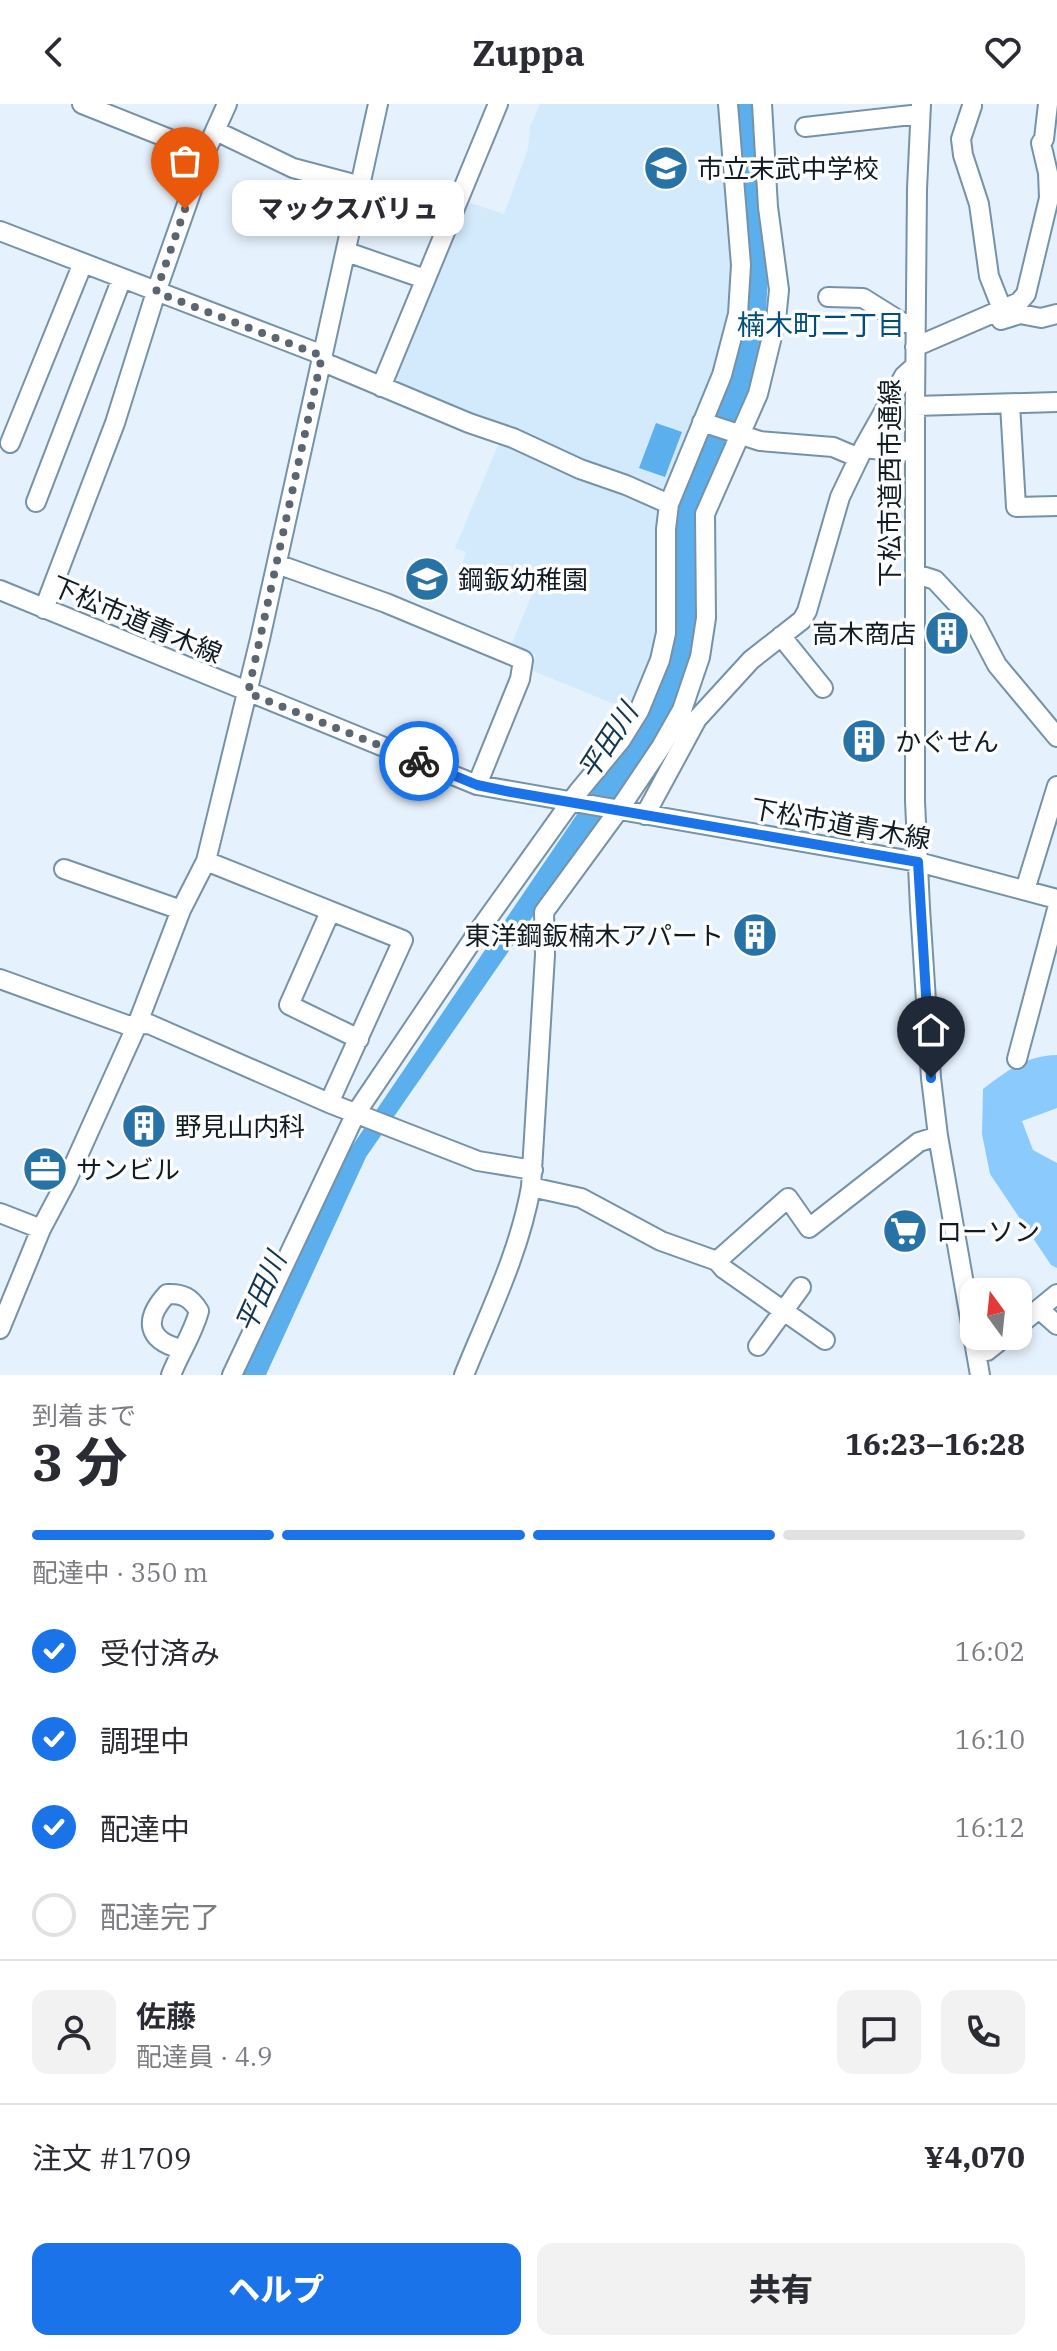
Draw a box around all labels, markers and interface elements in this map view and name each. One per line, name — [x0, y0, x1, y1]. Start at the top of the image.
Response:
text: Zuppa — [472, 29, 585, 76]
icon: back — [32, 30, 76, 74]
icon: heart — [981, 30, 1025, 74]
pin — [151, 127, 219, 209]
icon: bag — [163, 139, 207, 183]
school or university icon: 市立末武中学校 — [642, 144, 690, 192]
place label: 市立末武中学校 — [697, 151, 879, 185]
callout: マックスバリュ — [233, 181, 465, 237]
text: マックスバリュ — [257, 191, 439, 225]
district label: 楠木町二丁目 — [737, 306, 905, 343]
street label: 下松市道西市通線 — [872, 379, 906, 587]
school or university icon: 鋼鈑幼稚園 — [403, 555, 451, 603]
place label: 鋼鈑幼稚園 — [458, 562, 588, 596]
street label: 下松市道青木線 — [47, 568, 227, 670]
building icon: 高木商店 — [923, 609, 971, 657]
place label: 高木商店 — [812, 616, 916, 650]
water label: 平田川 — [569, 693, 647, 786]
building icon: かぐせん — [840, 717, 888, 765]
courier — [379, 721, 459, 801]
place label: かぐせん — [895, 724, 999, 758]
icon: bike — [397, 739, 441, 783]
street label: 下松市道青木線 — [748, 790, 934, 856]
building icon: 東洋鋼鈑楠木アパート — [731, 911, 779, 959]
place label: 東洋鋼鈑楠木アパート — [465, 918, 724, 952]
pin — [897, 996, 965, 1078]
icon: home — [909, 1008, 953, 1052]
building icon: 野見山内科 — [120, 1102, 168, 1150]
place label: 野見山内科 — [175, 1109, 305, 1143]
office icon: サンビル — [21, 1145, 69, 1193]
place label: サンビル — [76, 1152, 180, 1186]
supermarket icon: ローソン — [881, 1207, 929, 1255]
place label: ローソン — [936, 1214, 1040, 1248]
water label: 平田川 — [226, 1243, 295, 1338]
north arrow — [960, 1278, 1032, 1350]
map controls — [960, 1278, 1032, 1350]
text: 到着まで — [32, 1398, 136, 1432]
text: 16:23–16:28 — [845, 1424, 1025, 1463]
text: 3 分 — [32, 1428, 127, 1495]
text: 配達中 · 350 m — [32, 1555, 208, 1589]
icon: check — [32, 1629, 76, 1673]
text: 受付済み — [100, 1633, 220, 1672]
text: 16:02 — [955, 1634, 1025, 1668]
icon: check — [32, 1717, 76, 1761]
text: 調理中 — [100, 1721, 190, 1760]
text: 16:10 — [955, 1722, 1025, 1756]
icon: check — [32, 1805, 76, 1849]
text: 配達中 — [100, 1809, 190, 1848]
text: 16:12 — [955, 1810, 1025, 1844]
text: 配達完了 — [100, 1897, 220, 1936]
button: person — [32, 1990, 116, 2074]
button: chat — [837, 1990, 921, 2074]
button: phone — [941, 1990, 1025, 2074]
text: 佐藤 — [136, 1996, 196, 2035]
text: 配達員 · 4.9 — [136, 2039, 273, 2073]
text: ¥4,070 — [924, 2137, 1025, 2176]
text: 注文 #1709 — [32, 2138, 192, 2177]
button: ヘルプ — [32, 2243, 521, 2335]
button: 共有 — [537, 2243, 1025, 2335]

